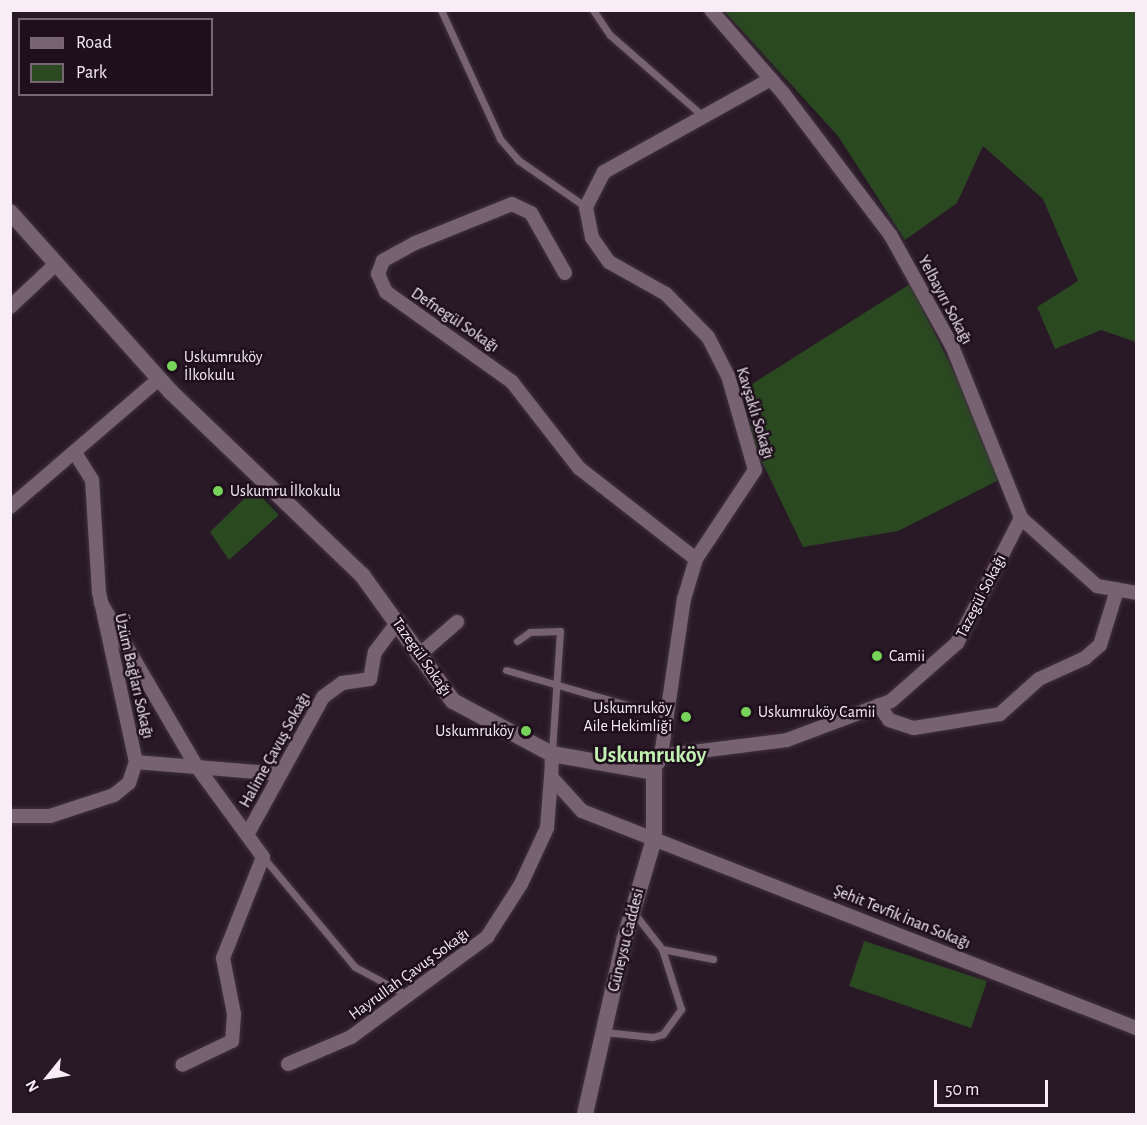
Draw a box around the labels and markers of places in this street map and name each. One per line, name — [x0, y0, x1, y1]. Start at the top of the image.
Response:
place label: Uskumruköy İlkokulu — [184, 347, 263, 385]
marker: Uskumruköy İlkokulu — [165, 359, 179, 373]
place label: Uskumru İlkokulu — [230, 481, 341, 501]
marker: Uskumru İlkokulu — [211, 484, 225, 498]
place label: Camii — [889, 646, 925, 666]
marker: Camii — [870, 649, 884, 663]
place label: Uskumruköy Aile Hekimliği — [583, 698, 672, 736]
place label: Uskumruköy Camii — [758, 702, 875, 722]
marker: Uskumruköy Camii — [739, 705, 753, 719]
marker: Uskumruköy Aile Hekimliği — [677, 708, 695, 726]
place label: Uskumruköy — [435, 721, 514, 741]
marker: Uskumruköy — [519, 724, 533, 738]

